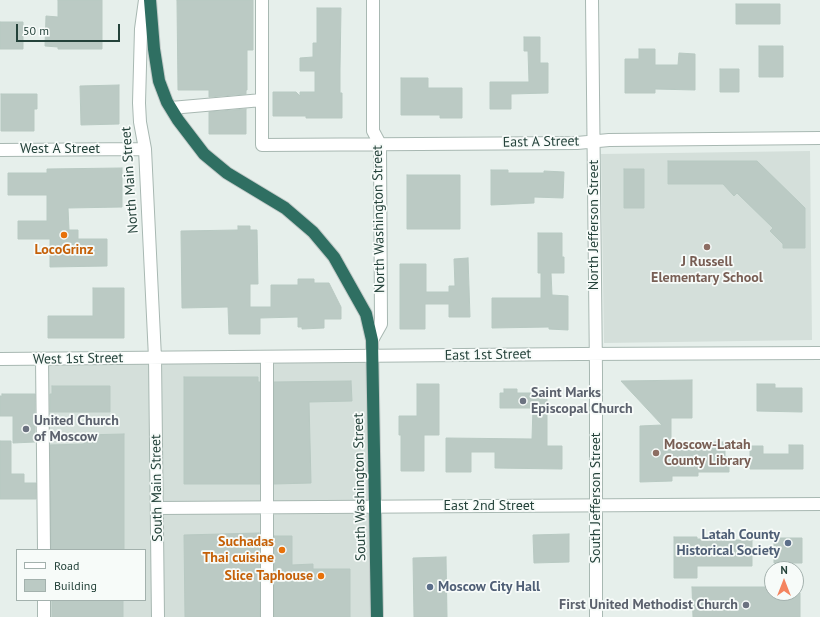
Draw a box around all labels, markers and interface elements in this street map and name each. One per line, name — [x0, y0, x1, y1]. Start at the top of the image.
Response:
scale bar — [18, 16, 122, 42]
text: 50 m — [23, 23, 49, 38]
street label: North Main Street — [118, 126, 142, 234]
street label: East A Street — [503, 133, 579, 151]
street label: West A Street — [20, 141, 100, 157]
street label: North Washington Street — [369, 145, 389, 293]
street label: North Jefferson Street — [586, 160, 602, 290]
marker: LocoGrinz — [59, 230, 69, 240]
place label: LocoGrinz — [35, 242, 93, 258]
marker: J Russell Elementary School — [702, 242, 712, 252]
place label: J Russell Elementary School — [651, 254, 763, 286]
street label: East 1st Street — [445, 346, 531, 364]
street label: West 1st Street — [33, 350, 123, 368]
place label: Saint Marks Episcopal Church — [531, 385, 633, 418]
marker: Saint Marks Episcopal Church — [518, 396, 528, 406]
place label: United Church of Moscow — [34, 413, 119, 446]
street label: South Washington Street — [350, 413, 370, 561]
marker: United Church of Moscow — [21, 424, 31, 434]
street label: South Jefferson Street — [588, 432, 604, 564]
street label: South Main Street — [148, 434, 166, 542]
place label: Moscow-Latah County Library — [664, 437, 751, 470]
marker: Moscow-Latah County Library — [651, 448, 661, 458]
street label: East 2nd Street — [443, 498, 535, 514]
place label: Latah County Historical Society — [676, 527, 780, 560]
place label: Suchadas Thai cuisine — [202, 534, 274, 566]
marker: Latah County Historical Society — [783, 538, 793, 548]
marker: Suchadas Thai cuisine — [277, 545, 287, 555]
legend — [16, 549, 146, 601]
text: Road — [54, 558, 79, 573]
north arrow — [764, 561, 804, 601]
text: N — [780, 563, 788, 577]
place label: Slice Taphouse — [225, 568, 313, 584]
marker: Slice Taphouse — [316, 571, 326, 581]
text: Building — [54, 578, 97, 593]
place label: Moscow City Hall — [438, 579, 540, 595]
marker: Moscow City Hall — [425, 582, 435, 592]
place label: First United Methodist Church — [559, 597, 738, 613]
marker: First United Methodist Church — [741, 600, 751, 610]

